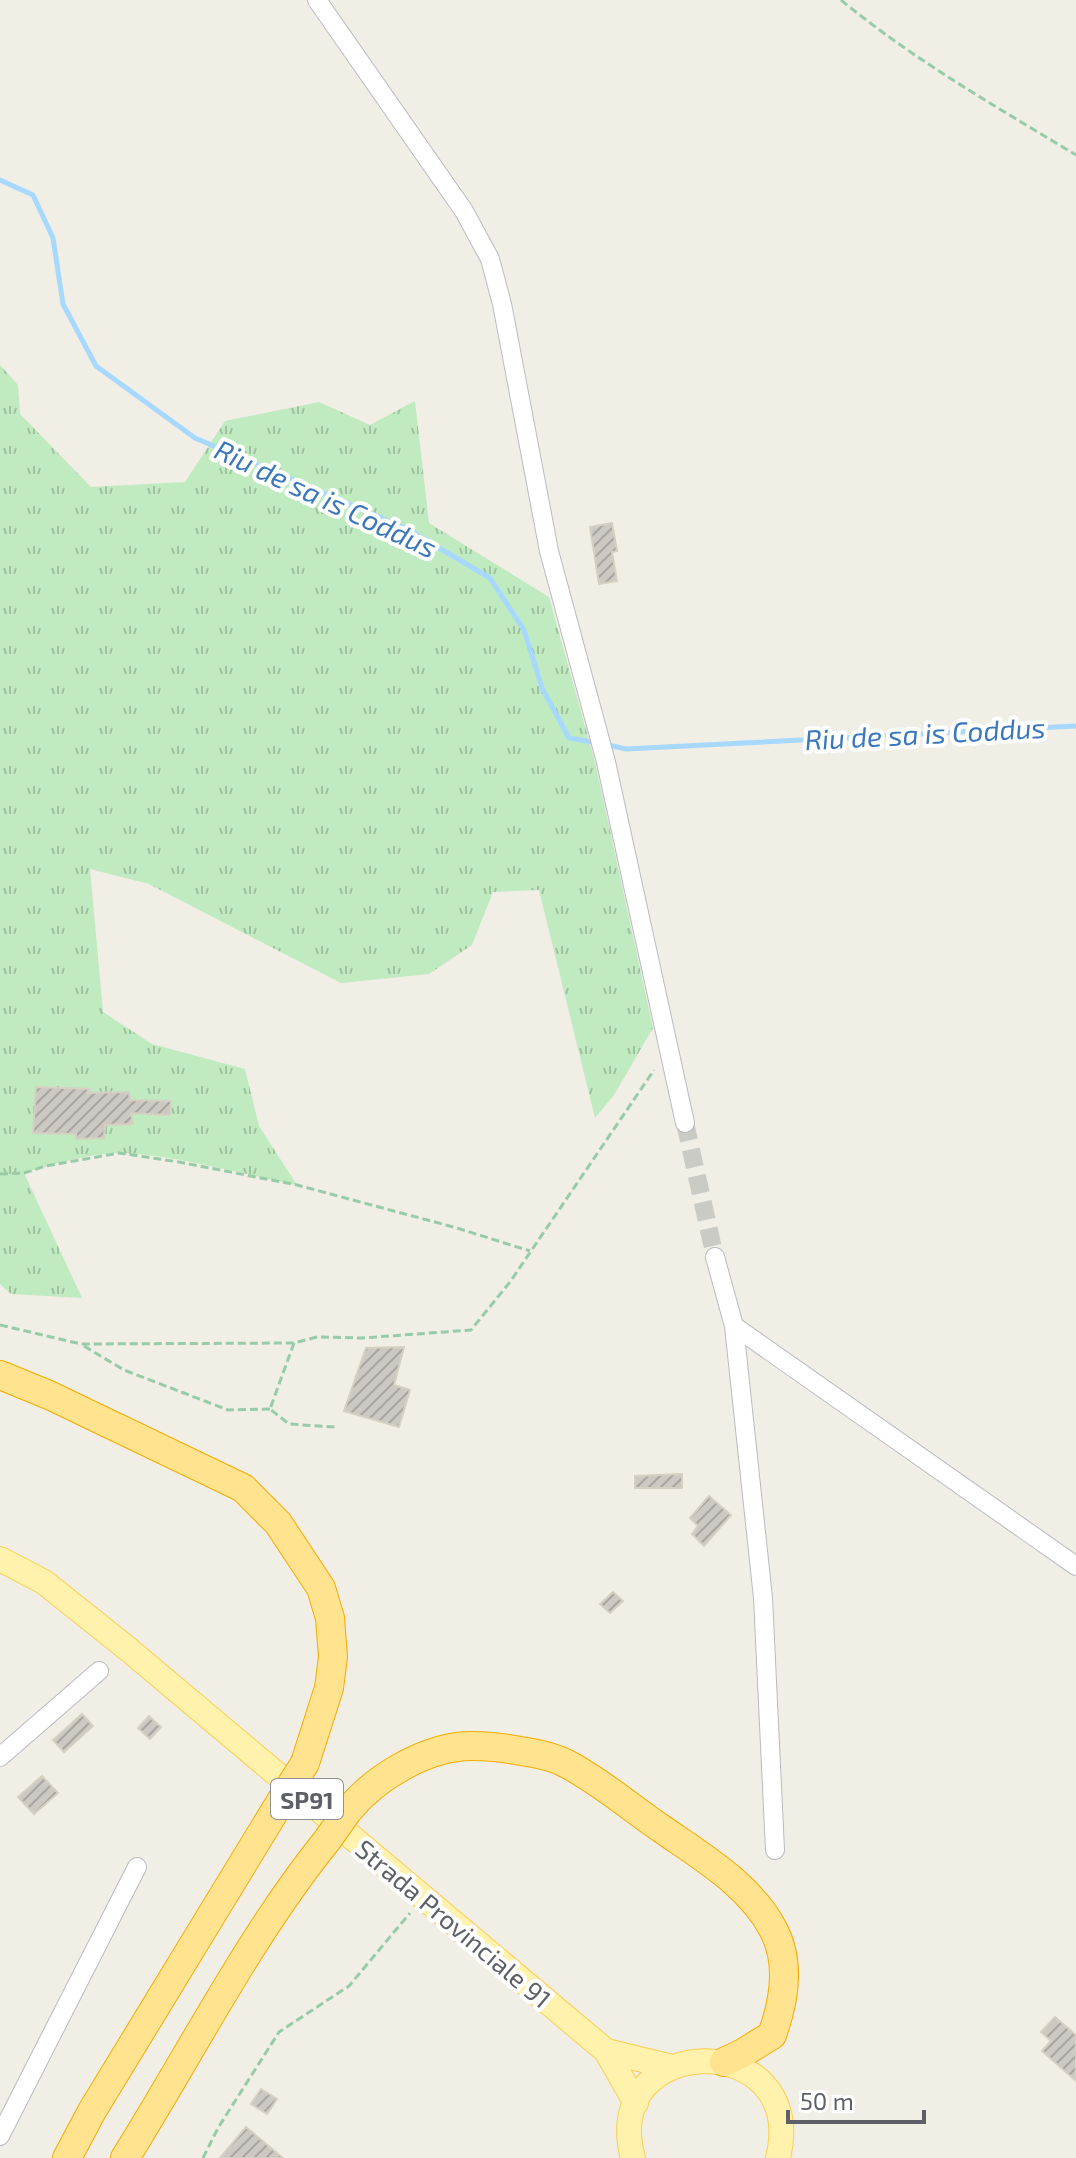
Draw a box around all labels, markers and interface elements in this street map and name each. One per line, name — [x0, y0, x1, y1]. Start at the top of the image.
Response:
water label: Riu de sa is Coddus — [210, 432, 442, 564]
water label: Riu de sa is Coddus — [804, 710, 1046, 756]
road number: SP91 — [271, 1779, 343, 1819]
street label: Strada Provinciale 91 — [350, 1832, 558, 2014]
scale bar — [788, 2074, 924, 2124]
text: 50 m — [800, 2086, 854, 2115]

